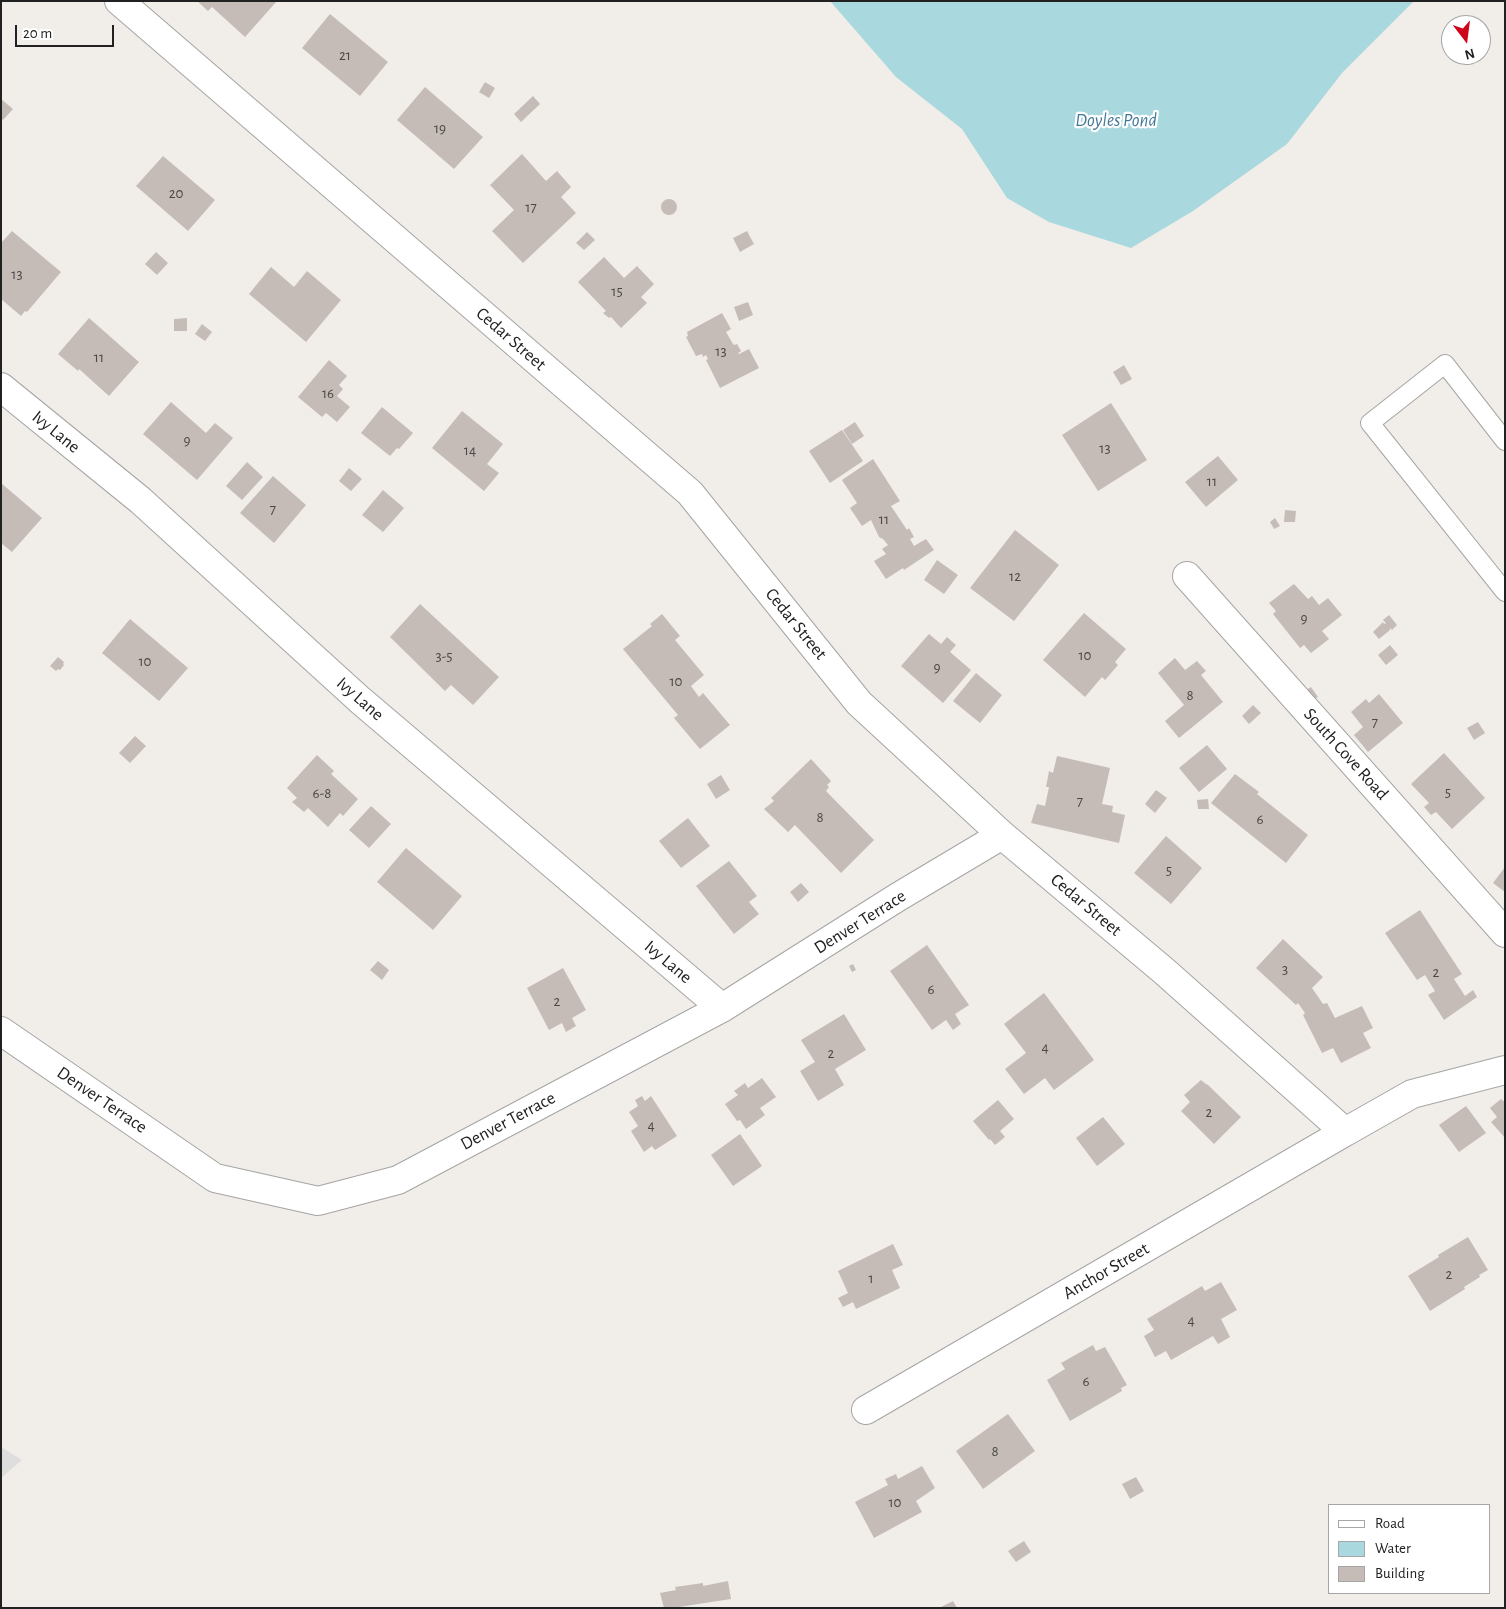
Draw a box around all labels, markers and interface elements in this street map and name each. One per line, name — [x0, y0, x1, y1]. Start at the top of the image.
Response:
scale bar — [18, 15, 116, 47]
north arrow — [1441, 15, 1491, 65]
text: 20 m — [23, 26, 52, 41]
text: N — [1463, 45, 1476, 62]
house number: 21 — [339, 46, 351, 64]
water label: Doyles Pond — [1075, 109, 1157, 131]
house number: 19 — [434, 119, 446, 137]
house number: 20 — [169, 184, 183, 202]
house number: 17 — [525, 198, 537, 216]
house number: 13 — [11, 265, 23, 283]
house number: 15 — [611, 282, 623, 300]
street label: Cedar Street — [471, 303, 551, 375]
house number: 13 — [715, 342, 727, 360]
house number: 11 — [94, 348, 104, 366]
house number: 16 — [322, 384, 334, 402]
street label: Ivy Lane — [28, 406, 84, 458]
house number: 9 — [183, 431, 191, 449]
house number: 13 — [1099, 439, 1111, 457]
house number: 14 — [464, 441, 476, 459]
house number: 11 — [1207, 472, 1217, 490]
house number: 7 — [270, 500, 276, 518]
house number: 11 — [879, 510, 889, 528]
house number: 12 — [1009, 567, 1021, 585]
street label: Cedar Street — [761, 584, 831, 664]
house number: 9 — [1300, 609, 1308, 627]
house number: 10 — [1078, 646, 1092, 664]
house number: 3-5 — [435, 647, 453, 665]
house number: 10 — [138, 652, 152, 670]
house number: 9 — [933, 658, 941, 676]
house number: 10 — [669, 672, 683, 690]
street label: Ivy Lane — [332, 673, 388, 725]
house number: 8 — [1186, 686, 1194, 704]
street label: South Cove Road — [1299, 704, 1393, 804]
house number: 7 — [1372, 713, 1378, 731]
house number: 5 — [1445, 783, 1451, 801]
house number: 6-8 — [313, 784, 331, 802]
house number: 7 — [1077, 792, 1083, 810]
house number: 8 — [816, 808, 824, 826]
house number: 6 — [1256, 810, 1264, 828]
house number: 5 — [1166, 861, 1172, 879]
street label: Cedar Street — [1046, 869, 1126, 941]
street label: Denver Terrace — [810, 885, 910, 959]
street label: Ivy Lane — [640, 936, 696, 988]
house number: 3 — [1282, 960, 1288, 978]
house number: 2 — [1433, 963, 1439, 981]
house number: 6 — [927, 980, 935, 998]
house number: 2 — [554, 992, 560, 1010]
house number: 4 — [1041, 1038, 1049, 1056]
house number: 2 — [828, 1044, 834, 1062]
street label: Denver Terrace — [53, 1062, 151, 1138]
street label: Denver Terrace — [457, 1087, 559, 1155]
house number: 2 — [1206, 1103, 1212, 1121]
house number: 4 — [647, 1116, 655, 1134]
street label: Anchor Street — [1059, 1238, 1153, 1304]
house number: 2 — [1446, 1265, 1452, 1283]
house number: 1 — [868, 1269, 874, 1287]
house number: 4 — [1187, 1311, 1195, 1329]
house number: 6 — [1082, 1372, 1090, 1390]
house number: 8 — [991, 1442, 999, 1460]
house number: 10 — [888, 1493, 902, 1511]
legend — [1328, 1504, 1491, 1594]
text: Road — [1375, 1516, 1405, 1531]
text: Water — [1375, 1541, 1411, 1556]
text: Building — [1375, 1566, 1425, 1581]

